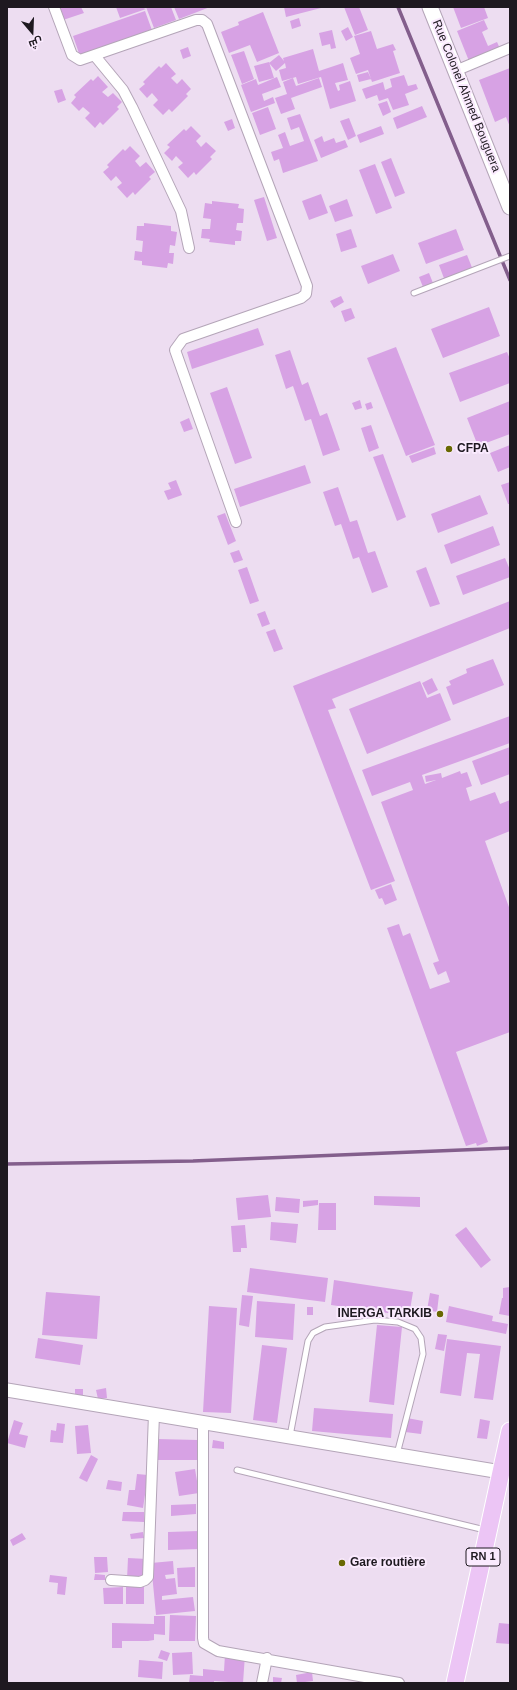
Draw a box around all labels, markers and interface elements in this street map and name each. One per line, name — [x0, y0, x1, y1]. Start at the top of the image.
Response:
north arrow — [12, 12, 52, 52]
street label: Rue Colonel Ahmed Bouguera — [429, 18, 503, 174]
text: ش — [27, 35, 45, 51]
place label: CFPA — [457, 442, 489, 456]
marker: CFPA — [444, 444, 454, 454]
place label: INERGA TARKIB — [338, 1307, 432, 1321]
marker: INERGA TARKIB — [435, 1309, 445, 1319]
road number: RN 1 — [466, 1548, 500, 1566]
place label: Gare routière — [350, 1556, 425, 1570]
marker: Gare routière — [337, 1558, 347, 1568]

